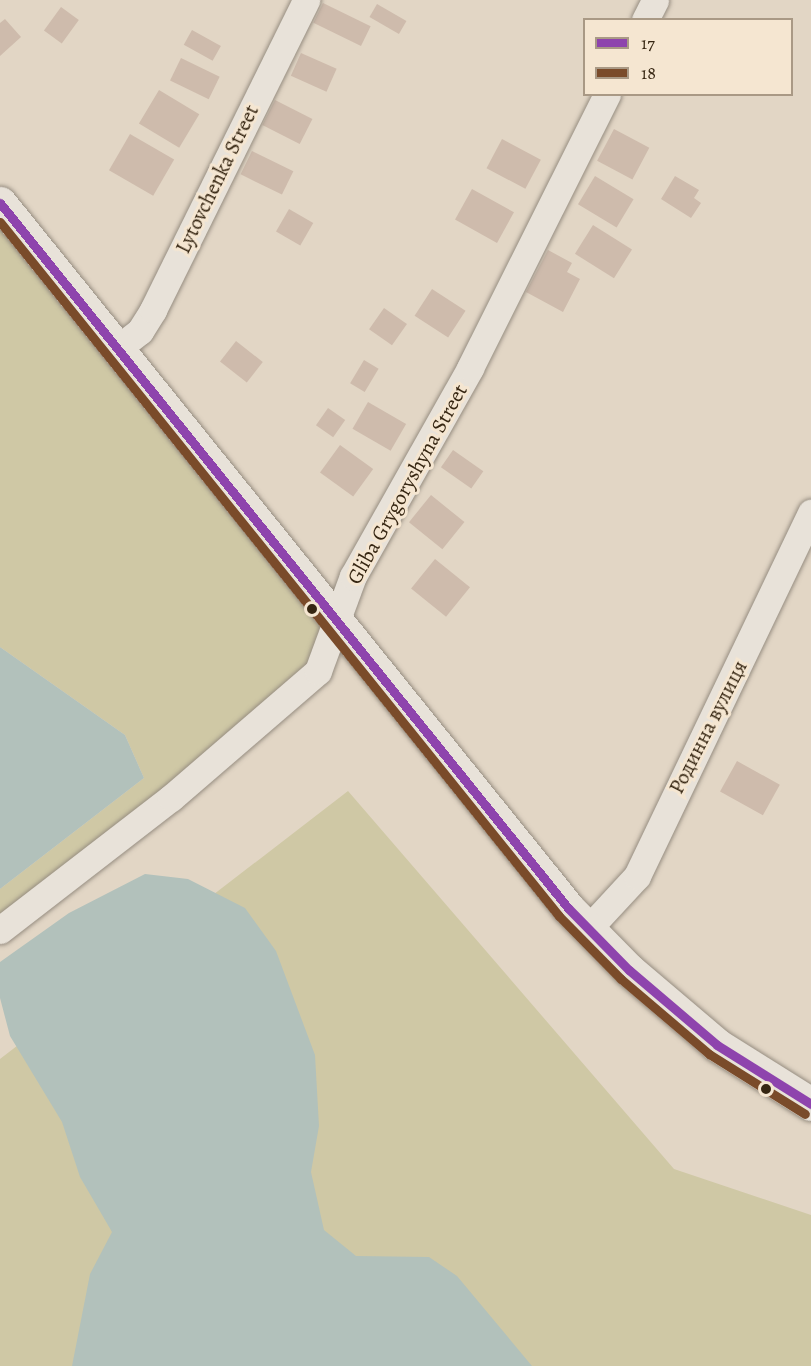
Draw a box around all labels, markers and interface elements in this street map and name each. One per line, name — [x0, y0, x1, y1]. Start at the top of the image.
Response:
legend — [583, 18, 793, 96]
text: 17 — [641, 31, 655, 55]
text: 18 — [641, 61, 656, 85]
street label: Lytovchenka Street — [170, 100, 264, 258]
street label: Gliba Grygoryshyna Street — [341, 380, 473, 588]
unlabelled marker — [306, 603, 318, 615]
street label: Родинна вулиця — [664, 656, 752, 798]
unlabelled marker — [760, 1083, 772, 1095]

